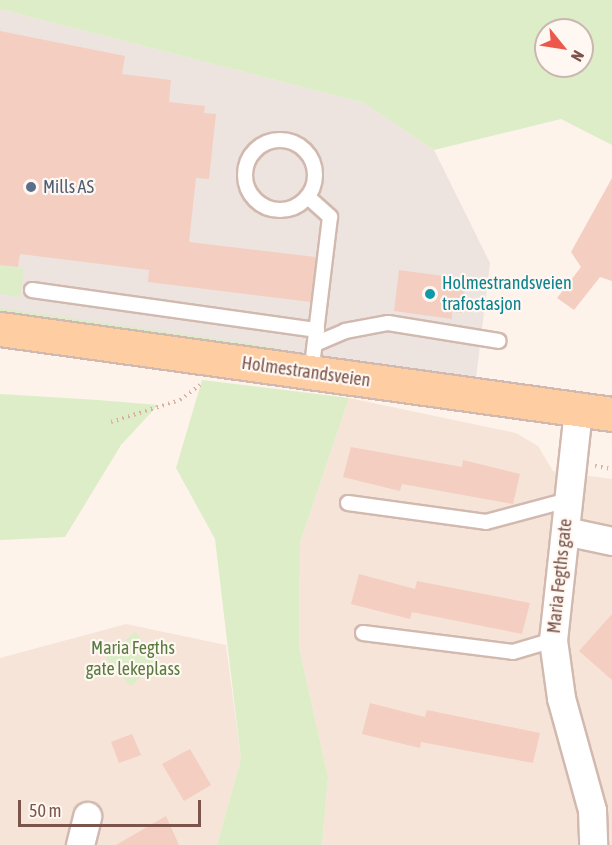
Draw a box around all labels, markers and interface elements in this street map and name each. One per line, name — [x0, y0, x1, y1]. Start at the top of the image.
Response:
north arrow — [534, 18, 594, 78]
text: N — [568, 47, 588, 65]
place label: Mills AS — [43, 176, 94, 198]
marker: Mills AS — [24, 180, 38, 194]
place label: Holmestrandsveien trafostasjon — [442, 273, 572, 316]
marker: Holmestrandsveien trafostasjon — [423, 287, 437, 301]
street label: Holmestrandsveien — [240, 352, 372, 392]
street label: Maria Fegths gate — [543, 518, 577, 634]
park label: Maria Fegths gate lekeplass — [86, 638, 180, 680]
scale bar — [21, 788, 204, 826]
text: 50 m — [29, 800, 61, 821]

